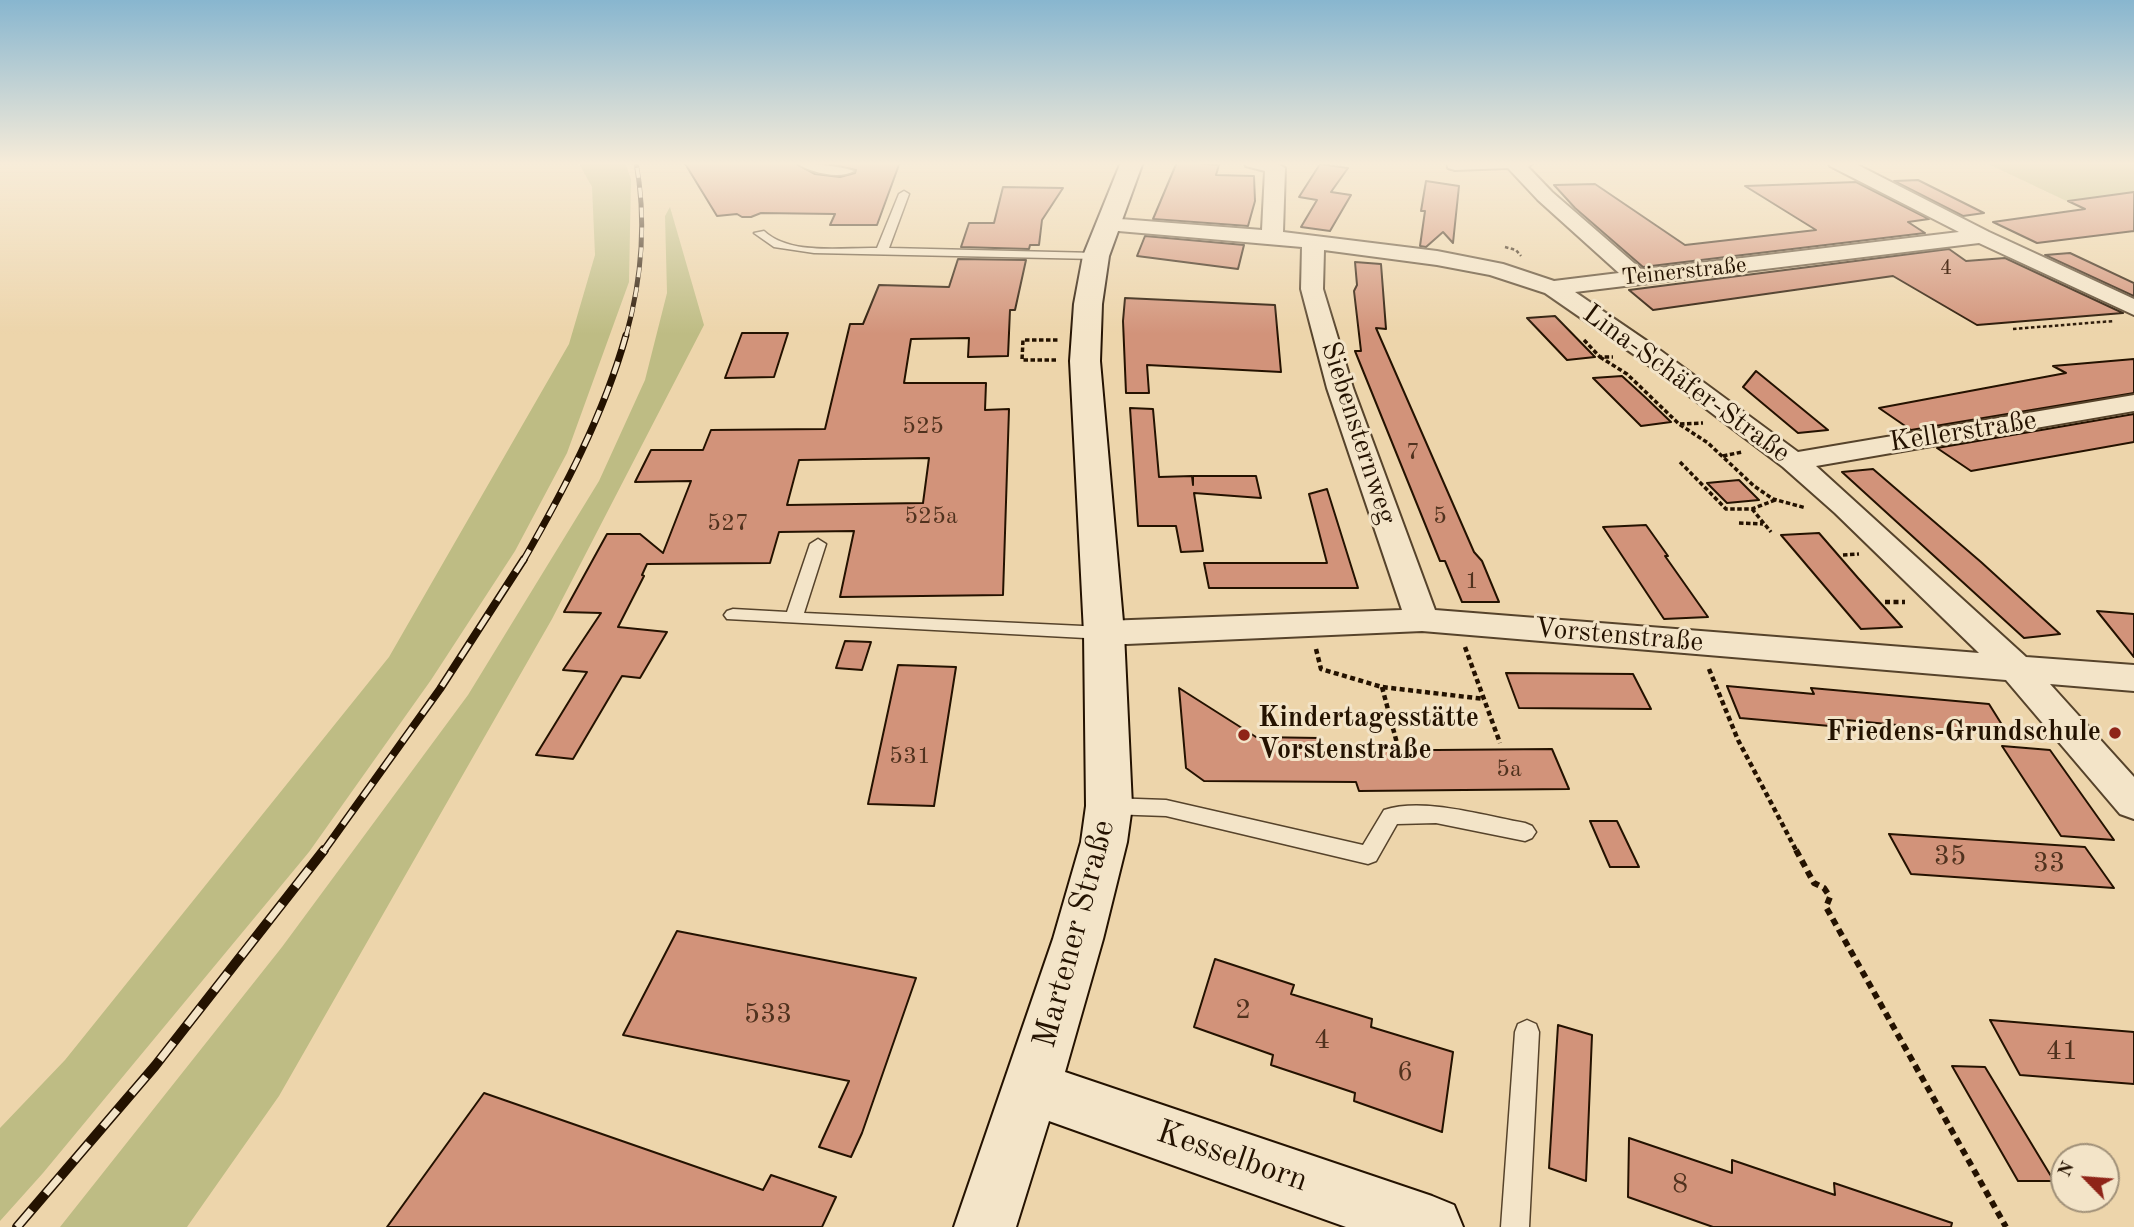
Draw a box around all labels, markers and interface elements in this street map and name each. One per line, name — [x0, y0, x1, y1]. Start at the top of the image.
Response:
street label: Teinerstraße — [1620, 252, 1748, 292]
house number: 4 — [1940, 255, 1952, 281]
street label: Lina-Schäfer-Straße — [1576, 297, 1796, 471]
street label: Siebensternweg — [1313, 337, 1403, 529]
street label: Kellerstraße — [1887, 404, 2039, 460]
house number: 525 — [902, 413, 944, 441]
house number: 7 — [1406, 439, 1420, 467]
house number: 525a — [904, 503, 958, 531]
house number: 5 — [1433, 503, 1447, 531]
house number: 527 — [707, 510, 749, 538]
house number: 1 — [1465, 568, 1479, 596]
street label: Vorstenstraße — [1533, 612, 1705, 660]
place label: Kindertagesstätte Vorstenstraße — [1258, 702, 1479, 768]
place label: Friedens-Grundschule — [1826, 716, 2101, 750]
marker: Friedens-Grundschule — [2107, 725, 2123, 741]
marker: Kindertagesstätte Vorstenstraße — [1236, 727, 1252, 743]
house number: 531 — [889, 743, 931, 771]
house number: 5a — [1496, 756, 1522, 784]
street label: Martener Straße — [1026, 816, 1124, 1052]
house number: 35 — [1934, 840, 1966, 874]
house number: 33 — [2033, 847, 2065, 881]
house number: 2 — [1235, 994, 1251, 1028]
house number: 533 — [744, 998, 792, 1032]
house number: 4 — [1314, 1024, 1330, 1058]
house number: 41 — [2046, 1035, 2078, 1069]
house number: 6 — [1397, 1056, 1413, 1090]
street label: Kesselborn — [1151, 1113, 1313, 1201]
north arrow — [2050, 1143, 2120, 1213]
text: N — [2056, 1159, 2079, 1180]
house number: 8 — [1672, 1168, 1688, 1202]

